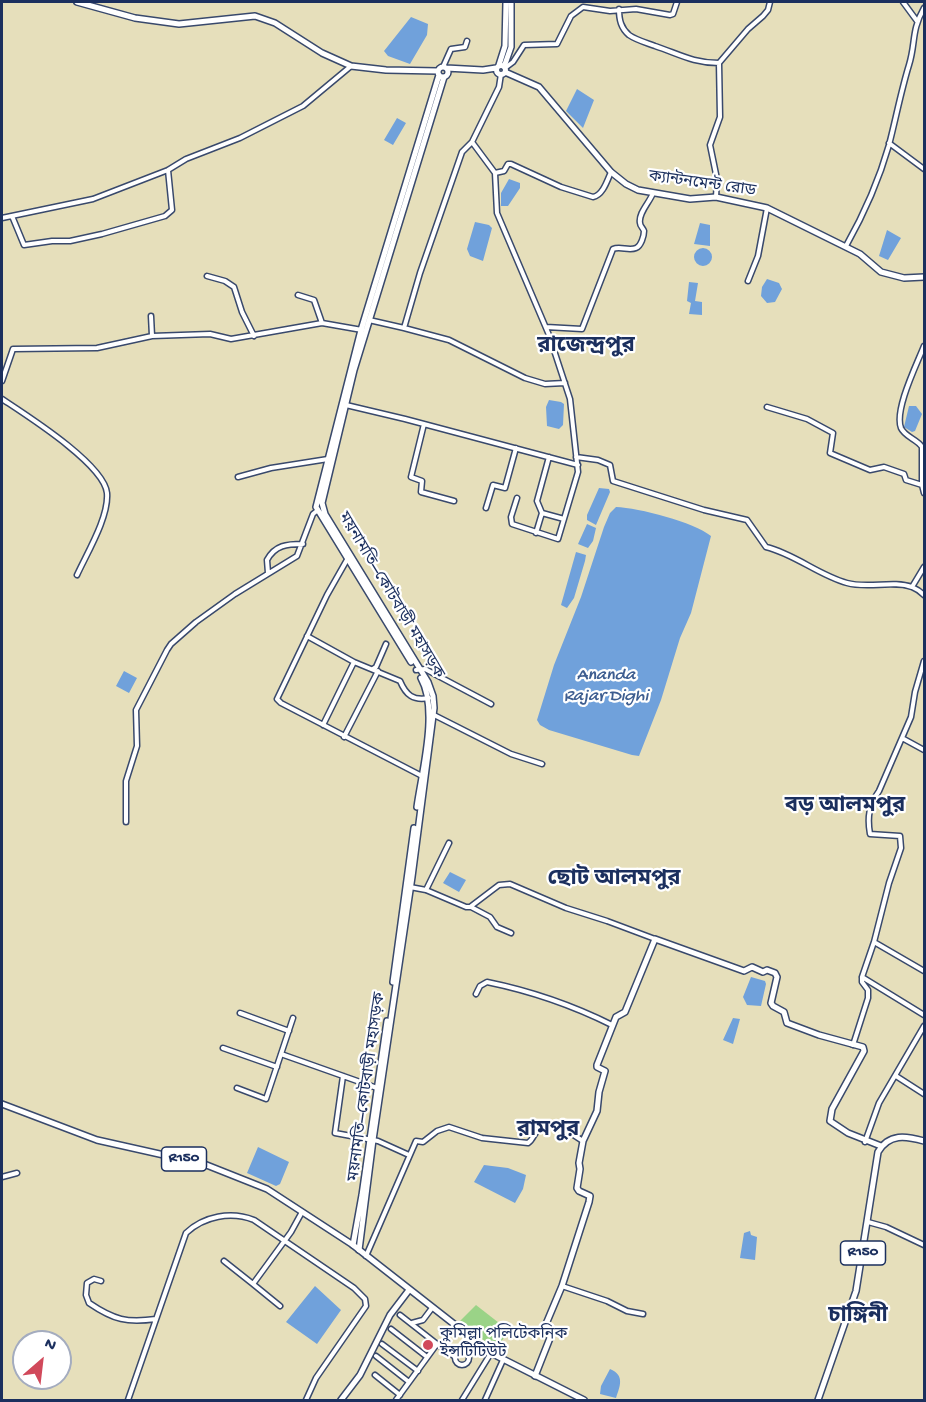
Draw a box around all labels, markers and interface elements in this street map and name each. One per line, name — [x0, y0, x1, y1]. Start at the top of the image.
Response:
street label: ক্যান্টনমেন্ট রোড — [647, 168, 757, 202]
district label: রাজেন্দ্রপুর — [537, 335, 635, 361]
street label: ময়নামতি–কোটবাড়ী মহাসড়ক — [333, 509, 447, 683]
water label: Ananda Rajar Dighi — [564, 665, 648, 708]
district label: বড় আলমপুর — [785, 795, 905, 821]
district label: ছোট আলমপুর — [547, 868, 681, 894]
street label: ময়নামতি–কোটবাড়ী মহাসড়ক — [345, 991, 391, 1183]
district label: রামপুর — [517, 1119, 579, 1145]
road number: R150 — [162, 1147, 207, 1171]
road number: R150 — [840, 1241, 886, 1265]
district label: চাঙ্গিনী — [828, 1305, 888, 1331]
place label: কুমিল্লা পলিটেকনিক ইন্সটিটিউট — [440, 1326, 567, 1364]
north arrow — [12, 1330, 72, 1390]
text: N — [41, 1335, 59, 1356]
marker: কুমিল্লা পলিটেকনিক ইন্সটিটিউট — [421, 1338, 435, 1352]

